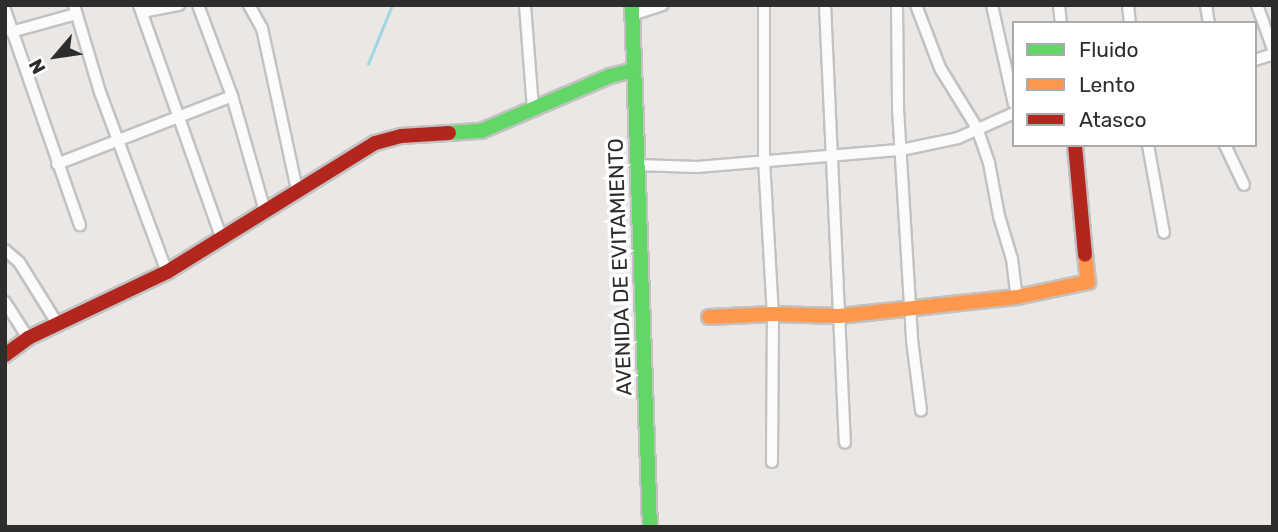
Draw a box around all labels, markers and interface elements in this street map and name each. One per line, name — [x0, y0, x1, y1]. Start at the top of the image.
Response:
north arrow — [21, 21, 91, 91]
legend — [1012, 21, 1257, 147]
text: Fluido — [1079, 37, 1139, 62]
text: N — [24, 55, 51, 78]
text: Lento — [1079, 72, 1135, 97]
text: Atasco — [1079, 107, 1147, 132]
street label: AVENIDA DE EVITAMIENTO — [603, 138, 637, 396]

